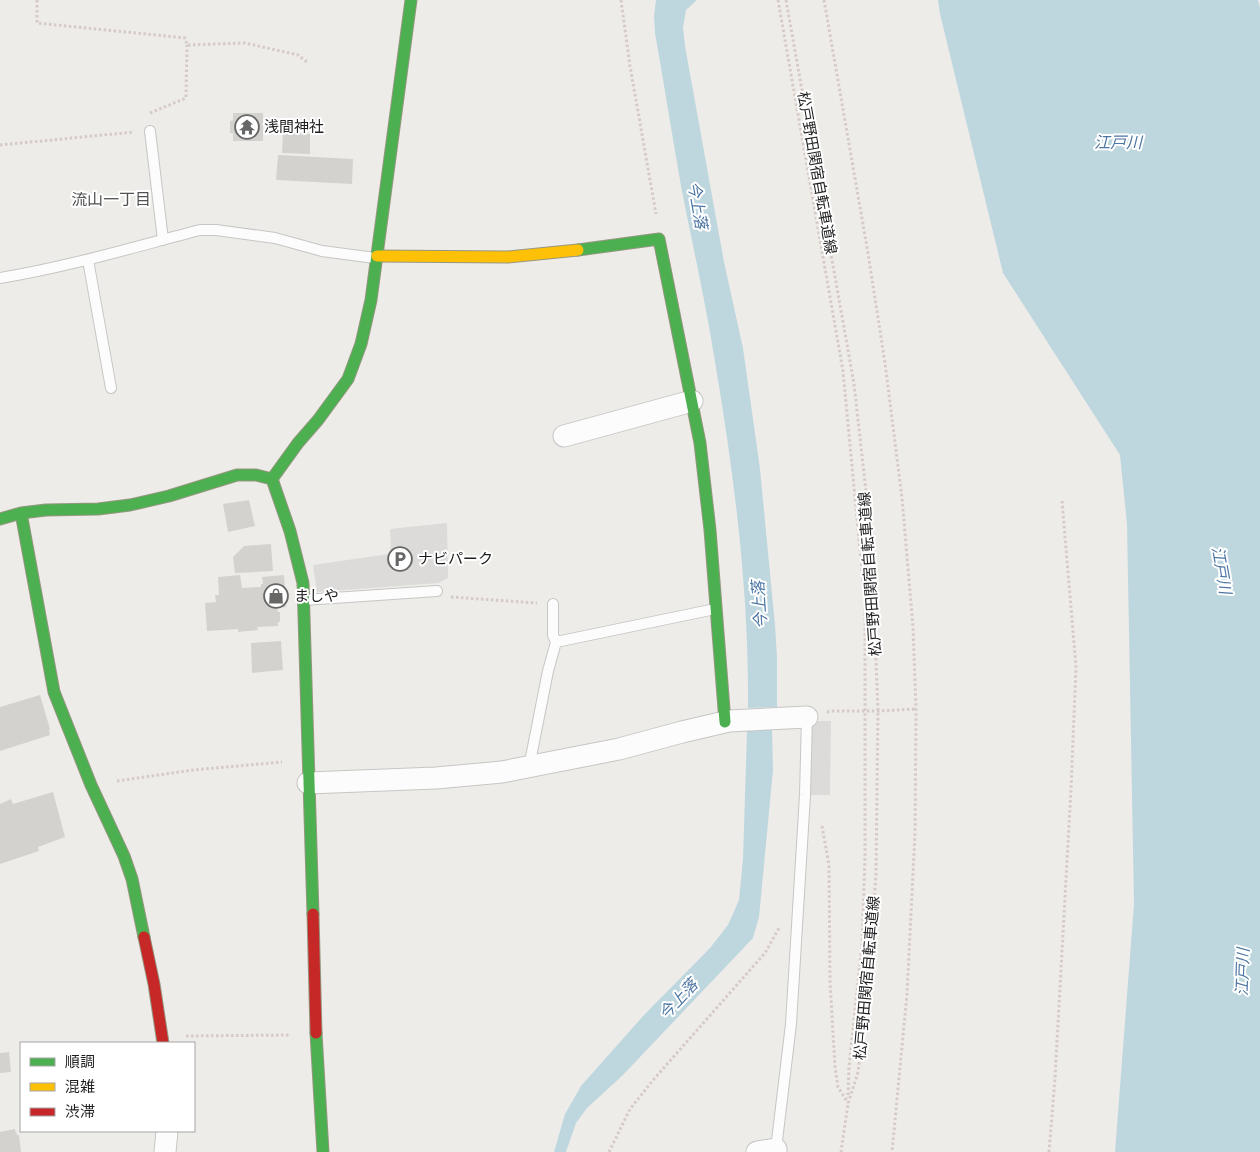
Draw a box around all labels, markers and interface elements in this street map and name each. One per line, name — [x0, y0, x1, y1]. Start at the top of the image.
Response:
street label: 松戸野田関宿自転車道線 — [795, 90, 841, 256]
temple icon: 浅間神社 — [234, 114, 260, 140]
place label: 浅間神社 — [264, 117, 324, 135]
water label: 江戸川 — [1094, 132, 1144, 151]
water label: 今上落 — [685, 180, 713, 233]
district label: 流山一丁目 — [71, 189, 151, 208]
street label: 松戸野田関宿自転車道線 — [854, 491, 884, 657]
water label: 江戸川 — [1209, 545, 1236, 597]
parking icon: ナビパーク — [387, 546, 413, 572]
place label: ナビパーク — [418, 549, 493, 567]
water label: 今上落 — [747, 577, 770, 630]
shop icon: ましや — [263, 583, 289, 609]
place label: ましや — [294, 586, 339, 604]
street label: 松戸野田関宿自転車道線 — [850, 895, 882, 1061]
water label: 江戸川 — [1231, 946, 1252, 996]
water label: 今上落 — [654, 972, 703, 1023]
legend — [20, 1042, 195, 1132]
text: 順調 — [65, 1052, 95, 1070]
text: 混雑 — [65, 1077, 95, 1095]
text: 渋滞 — [65, 1102, 95, 1120]

